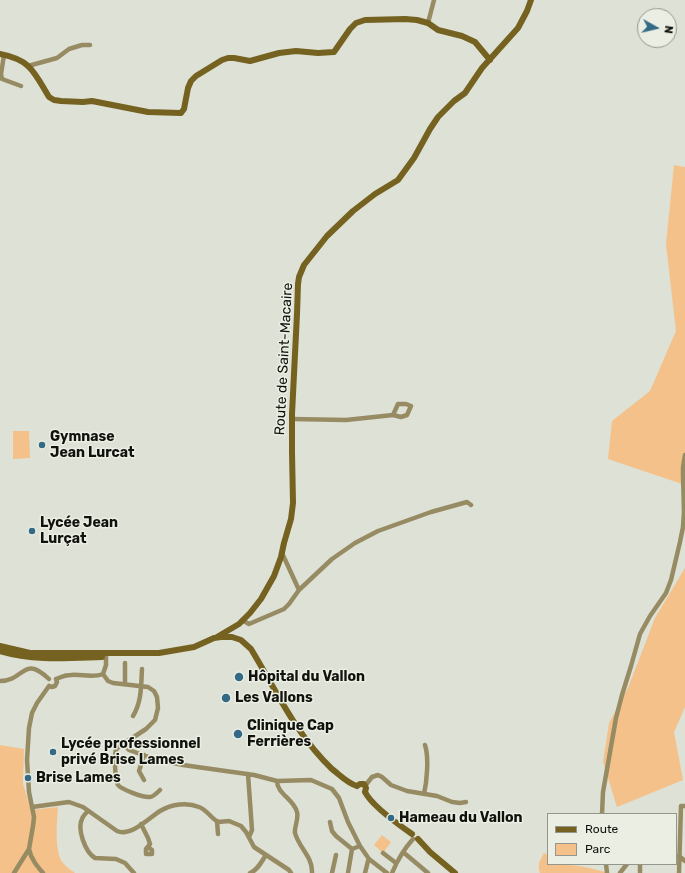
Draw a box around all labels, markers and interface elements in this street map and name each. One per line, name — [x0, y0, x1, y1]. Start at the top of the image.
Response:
north arrow — [637, 8, 677, 48]
text: N — [661, 25, 675, 34]
street label: Route de Saint-Macaire — [272, 282, 296, 436]
place label: Gymnase Jean Lurcat — [50, 429, 134, 462]
marker: Gymnase Jean Lurcat — [37, 440, 47, 450]
place label: Lycée Jean Lurçat — [40, 515, 118, 548]
marker: Lycée Jean Lurçat — [27, 526, 37, 536]
place label: Hôpital du Vallon — [248, 669, 365, 685]
marker: Hôpital du Vallon — [233, 671, 245, 683]
place label: Les Vallons — [235, 690, 313, 706]
marker: Les Vallons — [220, 692, 232, 704]
place label: Clinique Cap Ferrières — [247, 718, 334, 750]
marker: Clinique Cap Ferrières — [232, 728, 244, 740]
place label: Lycée professionnel privé Brise Lames — [61, 736, 200, 768]
marker: Lycée professionnel privé Brise Lames — [48, 747, 58, 757]
place label: Brise Lames — [36, 770, 121, 786]
marker: Brise Lames — [23, 773, 33, 783]
place label: Hameau du Vallon — [399, 810, 523, 826]
marker: Hameau du Vallon — [386, 813, 396, 823]
legend — [547, 813, 677, 865]
text: Route — [585, 822, 618, 836]
text: Parc — [585, 842, 610, 856]

